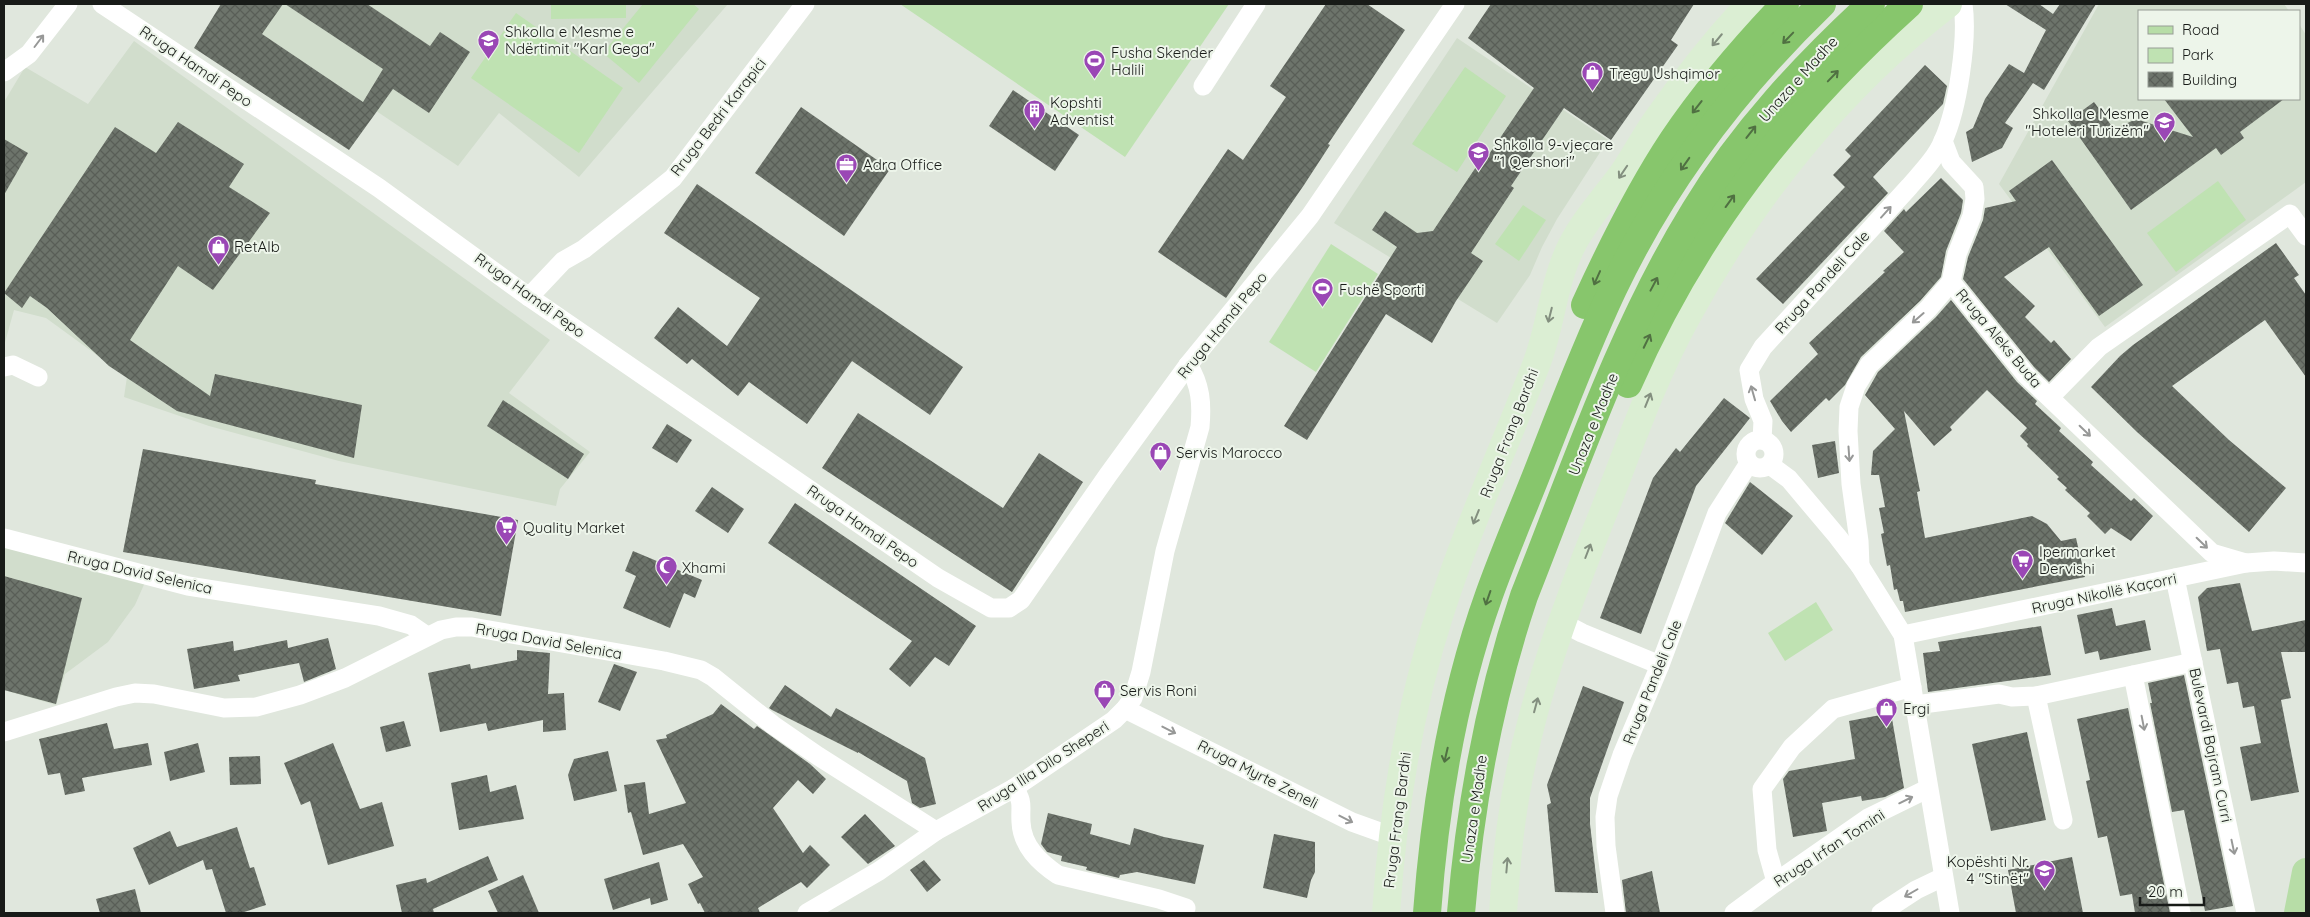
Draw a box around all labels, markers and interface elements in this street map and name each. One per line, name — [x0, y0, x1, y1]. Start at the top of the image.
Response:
legend — [2138, 10, 2300, 100]
text: Road — [2182, 20, 2219, 39]
street label: Rruga Hamdi Pepo — [136, 21, 256, 111]
place label: Shkolla e Mesme e Ndërtimit "Karl Gega" — [505, 22, 655, 58]
school or university icon: Shkolla e Mesme e Ndërtimit "Karl Gega" — [477, 28, 501, 59]
street label: Unaza e Madhe — [1754, 32, 1842, 126]
one-way arrow — [1782, 32, 1794, 45]
one-way arrow — [1712, 33, 1723, 46]
one-way arrow — [34, 35, 45, 48]
place label: Fusha Skender Halili — [1111, 43, 1213, 79]
text: Park — [2182, 45, 2214, 64]
sports icon: Fusha Skender Halili — [1083, 49, 1107, 80]
street label: Rruga Bedri Karapici — [666, 54, 770, 180]
shop icon: Tregu Ushqimor — [1581, 61, 1605, 92]
place label: Tregu Ushqimor — [1609, 64, 1720, 83]
one-way arrow — [1827, 70, 1839, 82]
text: Building — [2182, 70, 2237, 89]
place label: Kopshti Adventist — [1050, 93, 1114, 129]
building icon: Kopshti Adventist — [1022, 99, 1046, 130]
one-way arrow — [1691, 100, 1702, 113]
place label: Shkolla e Mesme "Hoteleri Turizëm" — [2025, 104, 2149, 140]
school or university icon: Shkolla e Mesme "Hoteleri Turizëm" — [2153, 110, 2177, 141]
one-way arrow — [1745, 126, 1756, 139]
place label: Shkolla 9-vjeçare "1 Qershori" — [1494, 135, 1613, 171]
school or university icon: Shkolla 9-vjeçare "1 Qershori" — [1466, 141, 1490, 172]
office icon: Adra Office — [835, 152, 859, 183]
place label: Adra Office — [863, 155, 942, 174]
one-way arrow — [1680, 157, 1690, 171]
one-way arrow — [1618, 165, 1628, 179]
one-way arrow — [1725, 194, 1735, 208]
one-way arrow — [1880, 206, 1892, 219]
street label: Rruga Pandeli Cale — [1771, 226, 1873, 338]
shop icon: RetAlb — [206, 234, 230, 265]
place label: RetAlb — [234, 237, 280, 256]
street label: Rruga Hamdi Pepo — [471, 249, 589, 341]
street label: Rruga Hamdi Pepo — [1173, 268, 1271, 382]
one-way arrow — [1592, 270, 1602, 285]
one-way arrow — [1649, 276, 1659, 291]
sports icon: Fushë Sporti — [1311, 277, 1335, 308]
place label: Fushë Sporti — [1339, 280, 1425, 299]
street label: Rruga Aleks Buda — [1952, 285, 2046, 391]
one-way arrow — [1545, 307, 1555, 323]
one-way arrow — [1912, 312, 1925, 323]
one-way arrow — [1643, 334, 1653, 349]
street label: Rruga Frang Bardhi — [1476, 366, 1542, 500]
street label: Unaza e Madhe — [1564, 370, 1622, 478]
one-way arrow — [1748, 386, 1757, 402]
one-way arrow — [1644, 393, 1653, 408]
one-way arrow — [2078, 425, 2091, 437]
shop icon: Servis Marocco — [1148, 440, 1172, 471]
place label: Servis Marocco — [1176, 443, 1282, 462]
one-way arrow — [1845, 446, 1854, 462]
street label: Rruga Hamdi Pepo — [803, 480, 923, 572]
one-way arrow — [1471, 508, 1480, 524]
supermarket icon: Quality Market — [495, 515, 519, 546]
place label: Quality Market — [523, 518, 625, 537]
one-way arrow — [2196, 537, 2208, 549]
place label: Ipermarket Dervishi — [2039, 542, 2116, 578]
one-way arrow — [1583, 544, 1593, 559]
street label: Rruga David Selenica — [66, 546, 214, 598]
supermarket icon: Ipermarket Dervishi — [2011, 548, 2035, 579]
mosque icon: Xhami — [654, 555, 678, 586]
place label: Xhami — [682, 558, 726, 577]
street label: Rruga Nikollë Kaçorri — [2030, 568, 2178, 618]
one-way arrow — [1483, 590, 1492, 605]
street label: Rruga Pandeli Cale — [1618, 617, 1686, 747]
street label: Rruga David Selenica — [474, 619, 624, 663]
street label: Bulevardi Bajram Curri — [2185, 666, 2237, 824]
shop icon: Servis Roni — [1092, 678, 1116, 709]
place label: Servis Roni — [1120, 681, 1197, 700]
shop icon: Ergi — [1875, 696, 1899, 727]
one-way arrow — [1532, 697, 1541, 713]
place label: Ergi — [1903, 699, 1930, 718]
one-way arrow — [2139, 715, 2148, 731]
street label: Rruga Ilia Dilo Sheperi — [974, 716, 1112, 816]
one-way arrow — [1162, 725, 1177, 735]
street label: Rruga Myrte Zeneli — [1195, 735, 1321, 813]
one-way arrow — [1441, 747, 1450, 763]
street label: Rruga Frang Bardhi — [1379, 751, 1415, 889]
street label: Unaza e Madhe — [1457, 754, 1491, 864]
one-way arrow — [1898, 794, 1913, 804]
street label: Rruga Irfan Tomini — [1770, 805, 1888, 891]
one-way arrow — [1338, 814, 1353, 824]
one-way arrow — [2228, 839, 2238, 855]
place label: Kopështi Nr. 4 "Stinët" — [1947, 852, 2029, 888]
one-way arrow — [1502, 857, 1512, 873]
school or university icon: Kopështi Nr. 4 "Stinët" — [2033, 858, 2057, 889]
scale bar — [2140, 874, 2204, 906]
text: 20 m — [2148, 882, 2183, 901]
one-way arrow — [1904, 889, 1919, 899]

